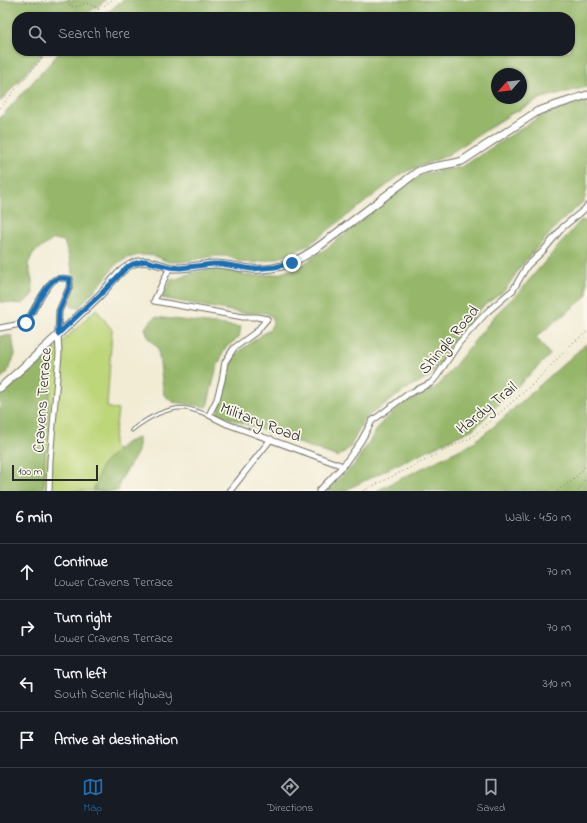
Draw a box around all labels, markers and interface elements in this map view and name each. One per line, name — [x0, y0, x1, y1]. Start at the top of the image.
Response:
search box — [12, 12, 575, 56]
icon: search — [26, 23, 48, 45]
text: Search here — [58, 23, 130, 45]
north arrow — [491, 68, 527, 104]
route end — [283, 254, 301, 272]
street label: Shingle Road — [413, 300, 486, 380]
route start — [17, 314, 35, 332]
street label: Cravens Terrace — [27, 346, 59, 454]
street label: Hardy Trail — [451, 376, 523, 441]
street label: Military Road — [216, 396, 304, 449]
scale bar — [12, 463, 98, 482]
text: 100 m — [18, 464, 42, 480]
text: 6 min — [16, 505, 52, 530]
text: Walk · 450 m — [505, 508, 571, 527]
text: Continue — [54, 551, 108, 573]
icon: ahead — [16, 561, 38, 583]
text: 70 m — [547, 562, 571, 581]
text: Lower Cravens Terrace — [54, 573, 173, 592]
text: Turn right — [54, 607, 112, 629]
icon: right — [16, 617, 38, 639]
text: 70 m — [547, 618, 571, 637]
text: Lower Cravens Terrace — [54, 629, 173, 648]
text: Turn left — [54, 663, 107, 685]
icon: left — [16, 673, 38, 695]
text: 310 m — [543, 674, 571, 693]
text: South Scenic Highway — [54, 685, 172, 704]
icon: arrive — [16, 729, 38, 751]
text: Arrive at destination — [54, 729, 178, 751]
tab: Map — [82, 776, 104, 816]
tab: Directions — [267, 776, 313, 816]
tab: Saved — [477, 776, 505, 816]

